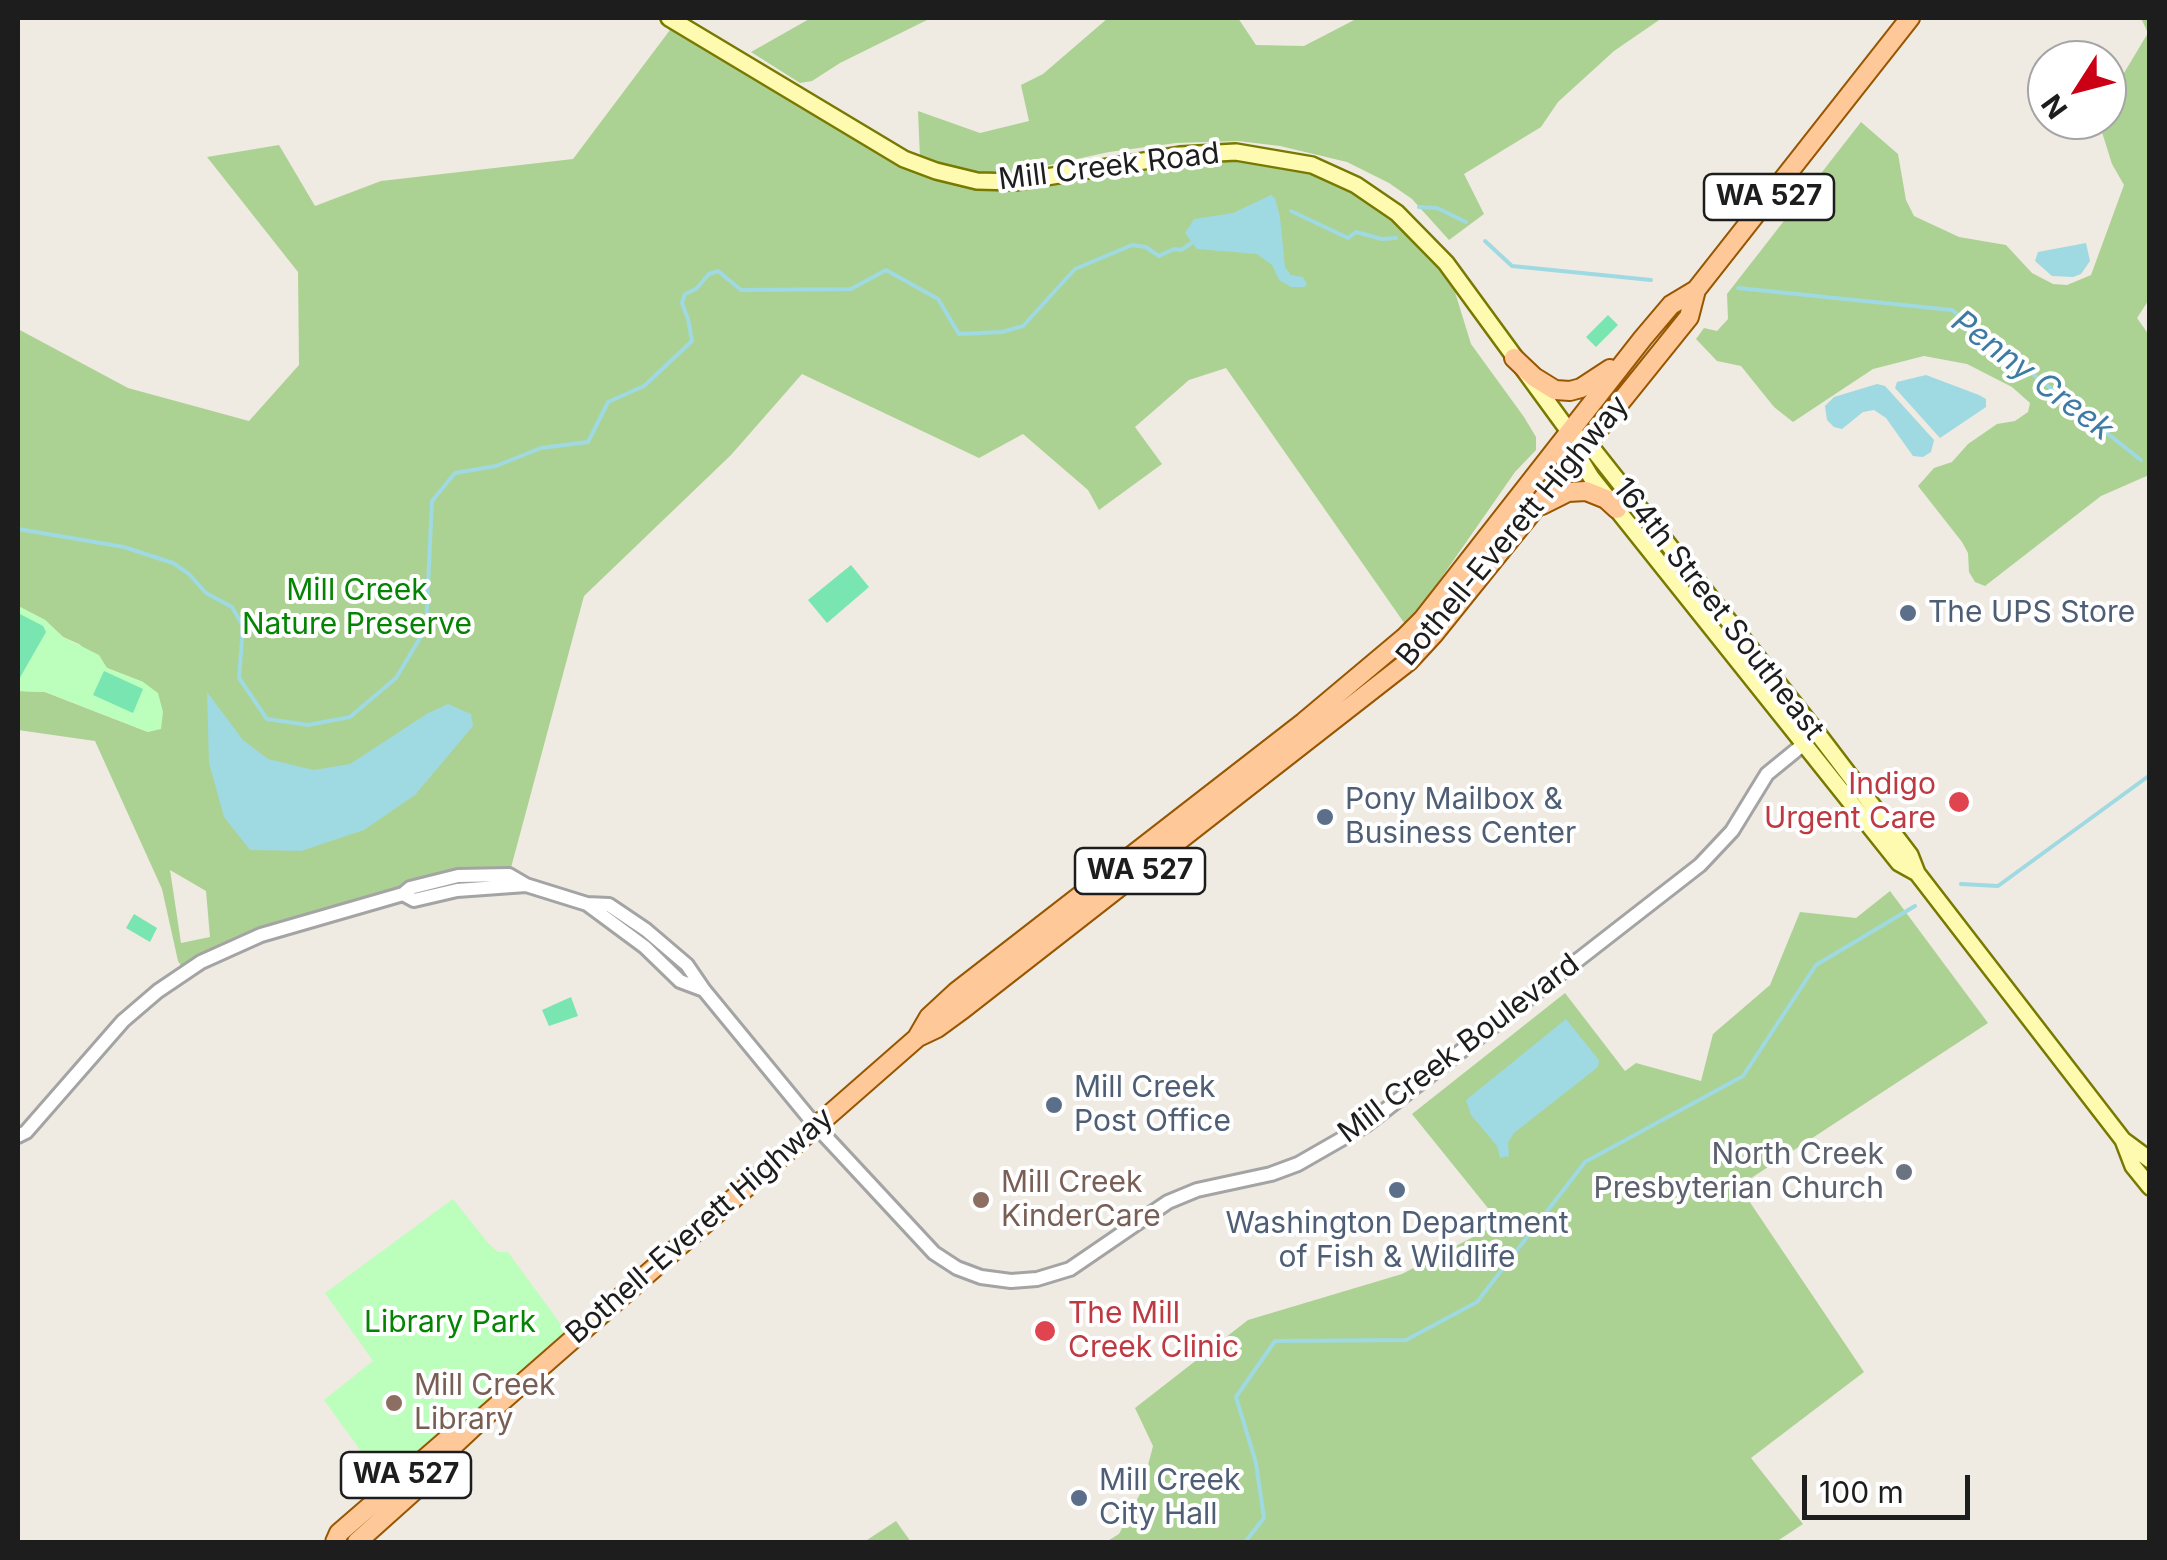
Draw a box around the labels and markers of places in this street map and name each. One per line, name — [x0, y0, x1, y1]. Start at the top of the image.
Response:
place label: The UPS Store — [1928, 595, 2135, 631]
marker: The UPS Store — [1897, 602, 1919, 624]
place label: Indigo Urgent Care — [1764, 767, 1936, 838]
place label: Pony Mailbox & Business Center — [1345, 782, 1576, 852]
marker: Indigo Urgent Care — [1946, 789, 1972, 815]
marker: Pony Mailbox & Business Center — [1314, 806, 1336, 828]
place label: Mill Creek Post Office — [1074, 1070, 1231, 1140]
marker: Mill Creek Post Office — [1043, 1094, 1065, 1116]
place label: North Creek Presbyterian Church — [1594, 1137, 1884, 1208]
marker: North Creek Presbyterian Church — [1893, 1161, 1915, 1183]
place label: Mill Creek KinderCare — [1001, 1165, 1161, 1236]
marker: Washington Department of Fish & Wildlife — [1386, 1179, 1408, 1201]
marker: Mill Creek KinderCare — [970, 1189, 992, 1211]
place label: Washington Department of Fish & Wildlife — [1225, 1206, 1569, 1276]
place label: The Mill Creek Clinic — [1068, 1296, 1239, 1366]
marker: The Mill Creek Clinic — [1032, 1318, 1058, 1344]
place label: Mill Creek Library — [414, 1368, 555, 1438]
marker: Mill Creek Library — [383, 1392, 405, 1414]
place label: Mill Creek City Hall — [1099, 1463, 1240, 1534]
marker: Mill Creek City Hall — [1068, 1487, 1090, 1509]

